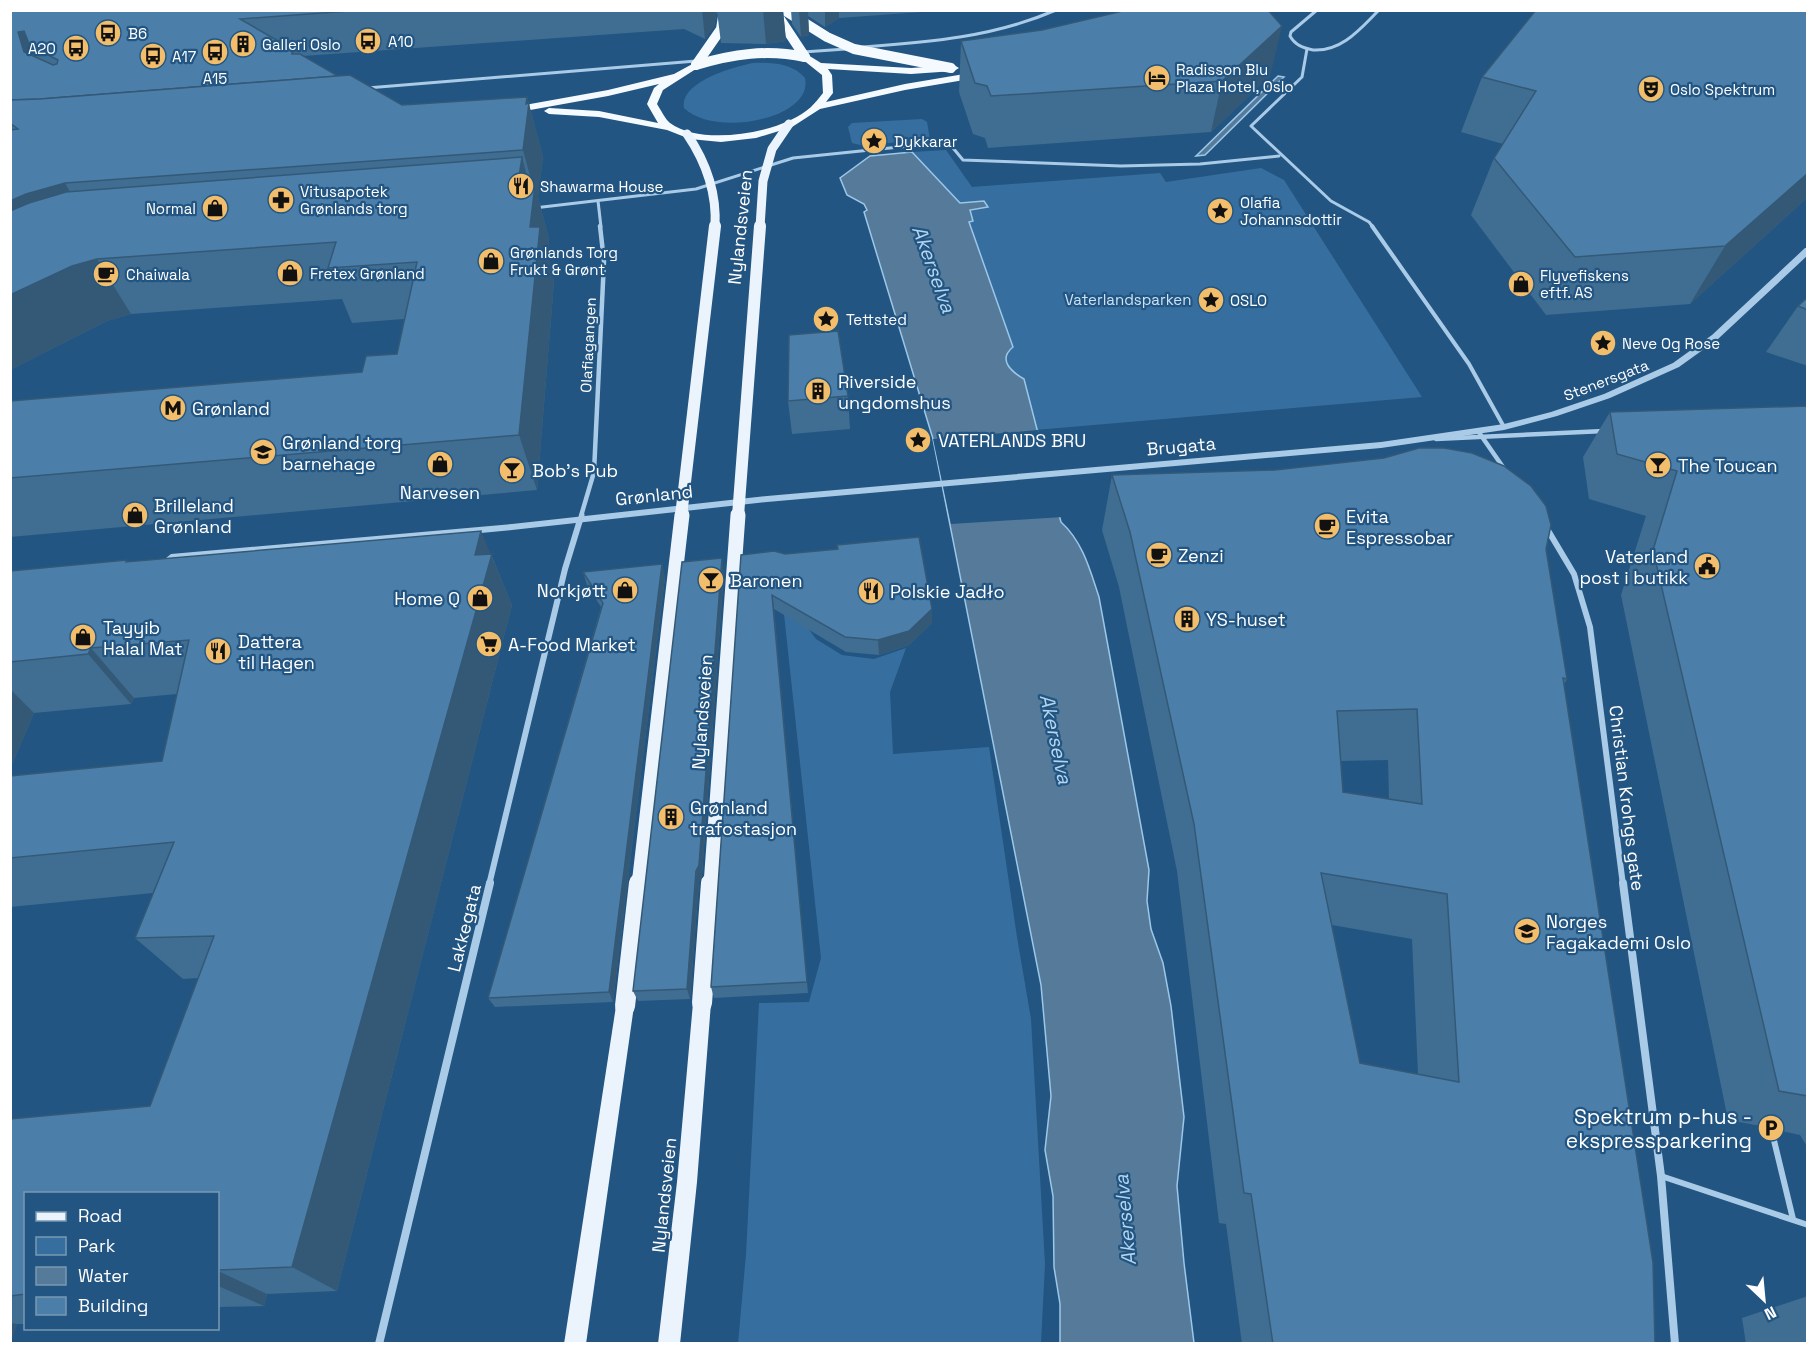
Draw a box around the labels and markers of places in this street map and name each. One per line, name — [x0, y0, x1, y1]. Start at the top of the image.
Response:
bus stop icon: B6 — [93, 18, 123, 48]
place label: B6 — [128, 24, 147, 43]
bus stop icon: A10 — [353, 26, 383, 56]
building icon: Galleri Oslo — [228, 29, 258, 59]
place label: A10 — [388, 32, 413, 51]
bus stop icon: A20 — [61, 33, 91, 63]
place label: Galleri Oslo — [262, 35, 341, 54]
bus stop icon: A15 — [200, 37, 230, 67]
place label: A20 — [28, 39, 56, 58]
bus stop icon: A17 — [138, 41, 168, 71]
place label: A17 — [172, 47, 196, 66]
place label: Radisson Blu Plaza Hotel, Oslo — [1176, 60, 1294, 96]
hotel icon: Radisson Blu Plaza Hotel, Oslo — [1142, 63, 1172, 93]
place label: A15 — [203, 69, 227, 88]
theatre icon: Oslo Spektrum — [1636, 74, 1666, 104]
place label: Oslo Spektrum — [1670, 80, 1775, 99]
place icon: Dykkarar — [859, 126, 889, 156]
place label: Dykkarar — [894, 132, 958, 151]
restaurant icon: Shawarma House — [506, 171, 536, 201]
place label: Shawarma House — [540, 177, 664, 196]
place label: Vitusapotek Grønlands torg — [300, 182, 408, 218]
pharmacy icon: Vitusapotek Grønlands torg — [266, 185, 296, 215]
shop icon: Normal — [200, 193, 230, 223]
place label: Olafia Johannsdottir — [1240, 193, 1342, 229]
place icon: Olafia Johannsdottir — [1205, 196, 1235, 226]
place label: Normal — [146, 199, 196, 218]
place label: Grønlands Torg Frukt & Grønt — [510, 243, 618, 279]
shop icon: Grønlands Torg Frukt & Grønt — [476, 246, 506, 276]
shop icon: Fretex Grønland — [275, 258, 305, 288]
cafe icon: Chaiwala — [91, 259, 121, 289]
place label: Fretex Grønland — [310, 264, 425, 283]
place label: Chaiwala — [126, 265, 190, 284]
place label: Flyvefiskens eftf. AS — [1540, 266, 1629, 302]
shop icon: Flyvefiskens eftf. AS — [1506, 269, 1536, 299]
place icon: OSLO — [1196, 285, 1226, 315]
place label: OSLO — [1230, 291, 1267, 310]
place icon: Tettsted — [811, 304, 841, 334]
place label: Tettsted — [846, 310, 907, 329]
place icon: Neve Og Rose — [1588, 328, 1618, 358]
place label: Neve Og Rose — [1622, 334, 1720, 353]
place label: Riverside ungdomshus — [838, 370, 951, 414]
building icon: Riverside ungdomshus — [803, 376, 833, 406]
metro station icon: Grønland — [158, 393, 188, 423]
place label: Grønland — [192, 397, 270, 420]
place icon: VATERLANDS BRU — [903, 425, 933, 455]
place label: VATERLANDS BRU — [938, 429, 1086, 452]
place label: Grønland torg barnehage — [282, 431, 402, 475]
school or university icon: Grønland torg barnehage — [248, 437, 278, 467]
shop icon: Narvesen — [425, 449, 455, 479]
bar icon: The Toucan — [1643, 450, 1673, 480]
place label: The Toucan — [1678, 454, 1778, 477]
bar icon: Bob's Pub — [497, 455, 527, 485]
place label: Bob's Pub — [532, 459, 618, 482]
place label: Narvesen — [400, 481, 480, 504]
place label: Brilleland Grønland — [154, 494, 234, 538]
shop icon: Brilleland Grønland — [120, 500, 150, 530]
place label: Evita Espressobar — [1346, 505, 1453, 549]
cafe icon: Evita Espressobar — [1312, 511, 1342, 541]
cafe icon: Zenzi — [1144, 540, 1174, 570]
place label: Zenzi — [1178, 544, 1224, 567]
place label: Vaterland post i butikk — [1579, 545, 1688, 589]
public building icon: Vaterland post i butikk — [1692, 551, 1722, 581]
bar icon: Baronen — [696, 565, 726, 595]
place label: Baronen — [730, 569, 803, 592]
shop icon: Norkjøtt — [610, 575, 640, 605]
restaurant icon: Polskie Jadło — [856, 576, 886, 606]
place label: Norkjøtt — [537, 579, 606, 602]
place label: Polskie Jadło — [890, 580, 1005, 603]
shop icon: Home Q — [465, 583, 495, 613]
place label: Home Q — [394, 587, 460, 610]
building icon: YS-huset — [1172, 604, 1202, 634]
place label: YS-huset — [1206, 608, 1286, 631]
place label: Tayyib Halal Mat — [103, 616, 183, 660]
shop icon: Tayyib Halal Mat — [68, 622, 98, 652]
supermarket icon: A-Food Market — [474, 629, 504, 659]
place label: Dattera til Hagen — [238, 630, 315, 674]
place label: A-Food Market — [508, 633, 636, 656]
restaurant icon: Dattera til Hagen — [203, 636, 233, 666]
place label: Grønland trafostasjon — [690, 796, 797, 840]
building icon: Grønland trafostasjon — [656, 802, 686, 832]
place label: Norges Fagakademi Oslo — [1546, 910, 1691, 954]
school or university icon: Norges Fagakademi Oslo — [1512, 916, 1542, 946]
place label: Spektrum p-hus - ekspressparkering — [1566, 1103, 1752, 1154]
parking icon: Spektrum p-hus - ekspressparkering — [1756, 1113, 1786, 1143]

